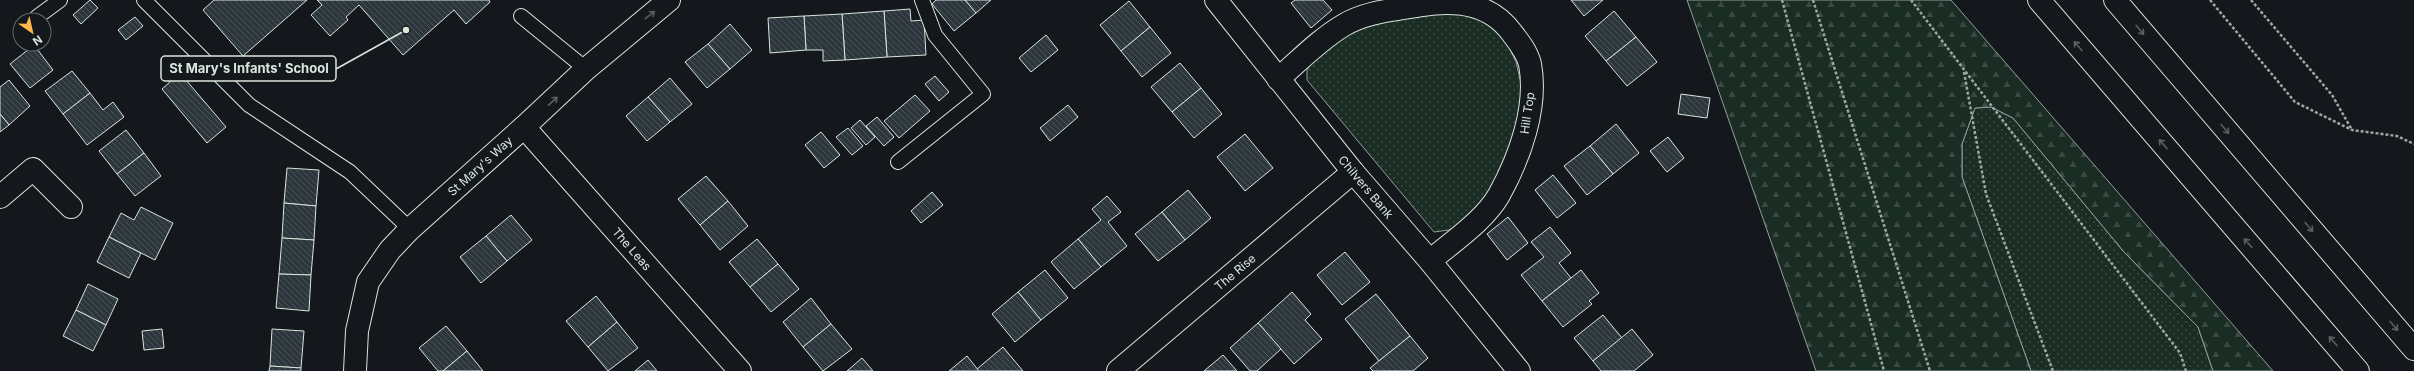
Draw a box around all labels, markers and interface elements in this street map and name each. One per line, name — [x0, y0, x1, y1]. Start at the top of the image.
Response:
one-way arrow — [645, 10, 656, 19]
north arrow — [12, 12, 52, 52]
one-way arrow — [2136, 24, 2145, 35]
text: N — [30, 32, 45, 48]
one-way arrow — [2074, 41, 2083, 51]
callout: St Mary's Infants' School — [161, 56, 336, 81]
text: St Mary's Infants' School — [169, 60, 329, 76]
street label: Hill Top — [1517, 91, 1537, 135]
one-way arrow — [548, 96, 558, 105]
one-way arrow — [2220, 123, 2229, 134]
street label: St Mary's Way — [445, 133, 516, 199]
one-way arrow — [2159, 139, 2168, 150]
street label: Chilvers Bank — [1335, 152, 1397, 222]
one-way arrow — [2305, 222, 2314, 233]
street label: The Leas — [609, 224, 655, 274]
one-way arrow — [2244, 237, 2253, 248]
street label: The Rise — [1211, 250, 1259, 294]
one-way arrow — [2390, 320, 2399, 331]
one-way arrow — [2328, 336, 2337, 347]

